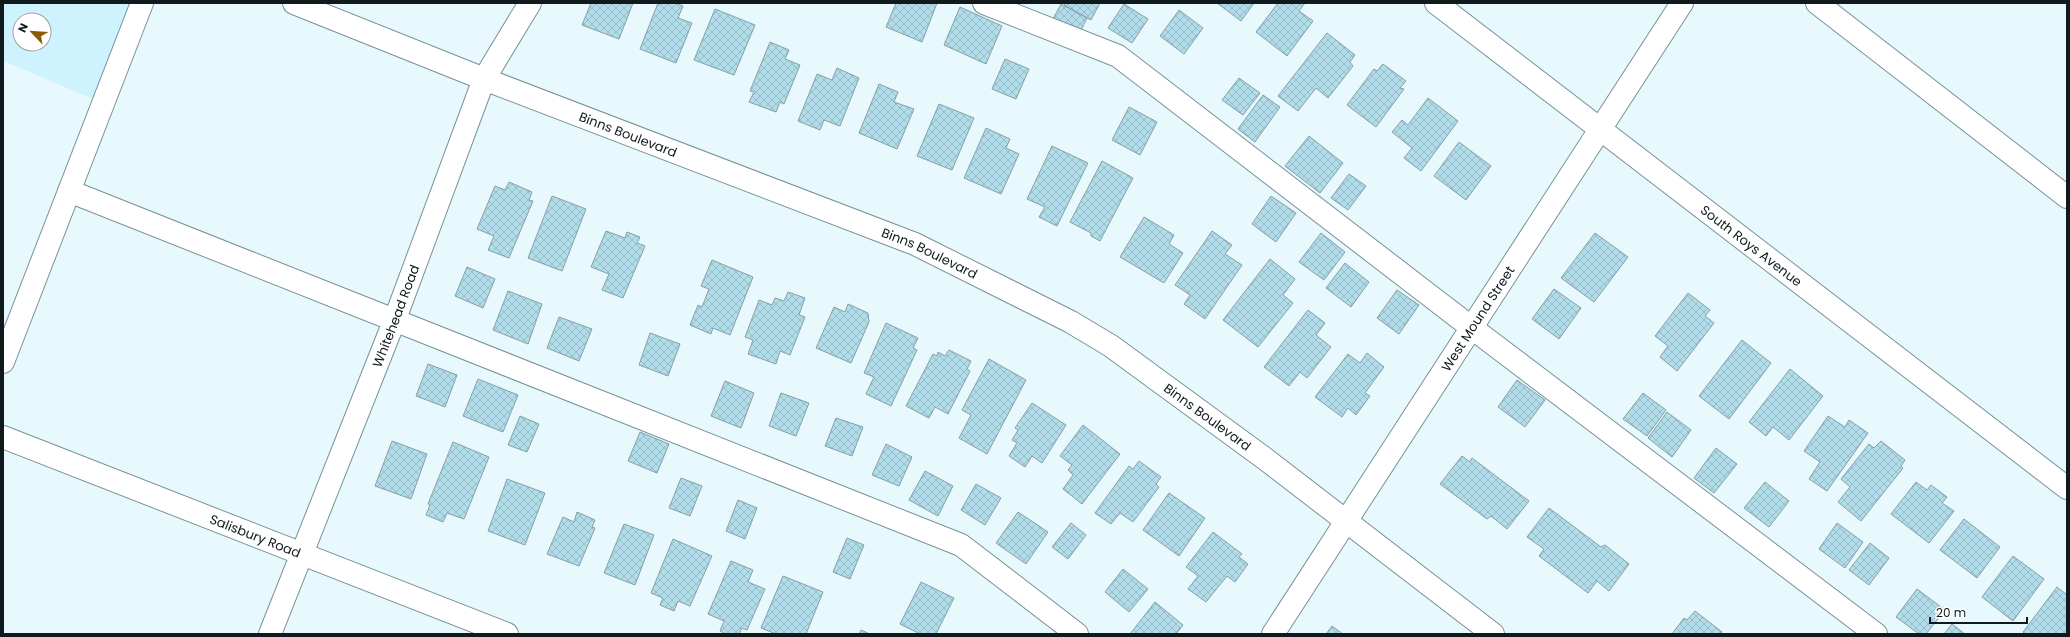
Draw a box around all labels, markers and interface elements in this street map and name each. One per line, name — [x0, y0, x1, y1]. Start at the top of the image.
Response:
north arrow — [12, 12, 52, 52]
text: N — [14, 21, 32, 35]
street label: Binns Boulevard — [576, 107, 680, 162]
street label: South Roys Avenue — [1696, 201, 1806, 291]
street label: Binns Boulevard — [879, 223, 981, 284]
street label: Whitehead Road — [368, 262, 424, 370]
street label: West Mound Street — [1437, 262, 1519, 375]
street label: Binns Boulevard — [1160, 379, 1255, 455]
street label: Salisbury Road — [207, 510, 304, 562]
scale bar — [1930, 599, 2027, 625]
text: 20 m — [1936, 604, 1966, 621]

